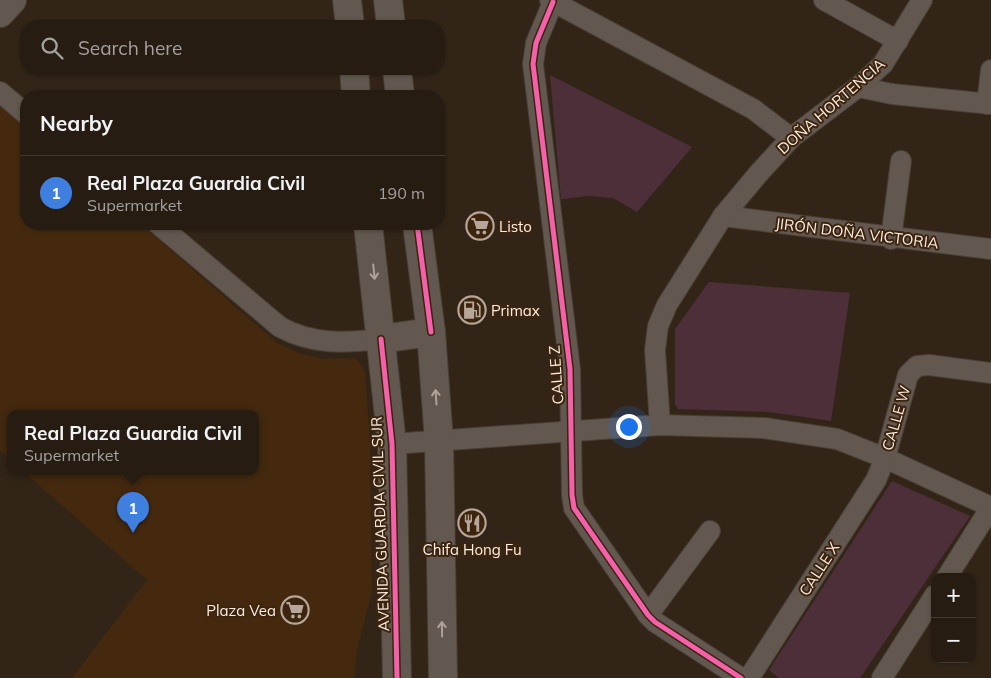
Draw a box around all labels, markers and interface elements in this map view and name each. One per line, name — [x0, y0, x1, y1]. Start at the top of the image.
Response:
search box — [20, 20, 445, 75]
icon: search — [38, 34, 66, 62]
text: Search here — [78, 36, 182, 60]
street label: DOÑA HORTENCIA — [773, 54, 889, 158]
text: Nearby — [40, 110, 113, 136]
text: Real Plaza Guardia Civil — [87, 171, 305, 195]
text: 1 — [51, 183, 61, 203]
text: 190 m — [378, 183, 425, 203]
text: Supermarket — [87, 195, 182, 215]
supermarket icon: Listo — [465, 211, 495, 241]
street label: JIRÓN DOÑA VICTORIA — [774, 214, 940, 252]
place label: Listo — [499, 217, 532, 236]
one-way arrow — [369, 264, 379, 280]
fuel station icon: Primax — [457, 295, 487, 325]
place label: Primax — [491, 301, 540, 320]
street label: CALLE Z — [544, 345, 568, 405]
street label: CALLE W — [878, 383, 914, 453]
one-way arrow — [431, 389, 440, 405]
popup — [7, 410, 259, 475]
your location — [616, 414, 642, 440]
street label: AVENIDA GUARDIA CIVIL SUR — [367, 416, 393, 632]
text: Real Plaza Guardia Civil — [24, 421, 242, 445]
text: Supermarket — [24, 445, 119, 465]
pin: 1 — [117, 492, 149, 533]
restaurant icon: Chifa Hong Fu — [457, 508, 487, 538]
street label: CALLE X — [795, 539, 843, 599]
place label: Chifa Hong Fu — [422, 540, 522, 559]
map controls — [931, 573, 976, 663]
button: + — [931, 573, 976, 618]
supermarket icon: Plaza Vea — [280, 595, 310, 625]
place label: Plaza Vea — [206, 601, 276, 620]
button: − — [931, 618, 976, 663]
one-way arrow — [437, 622, 447, 638]

